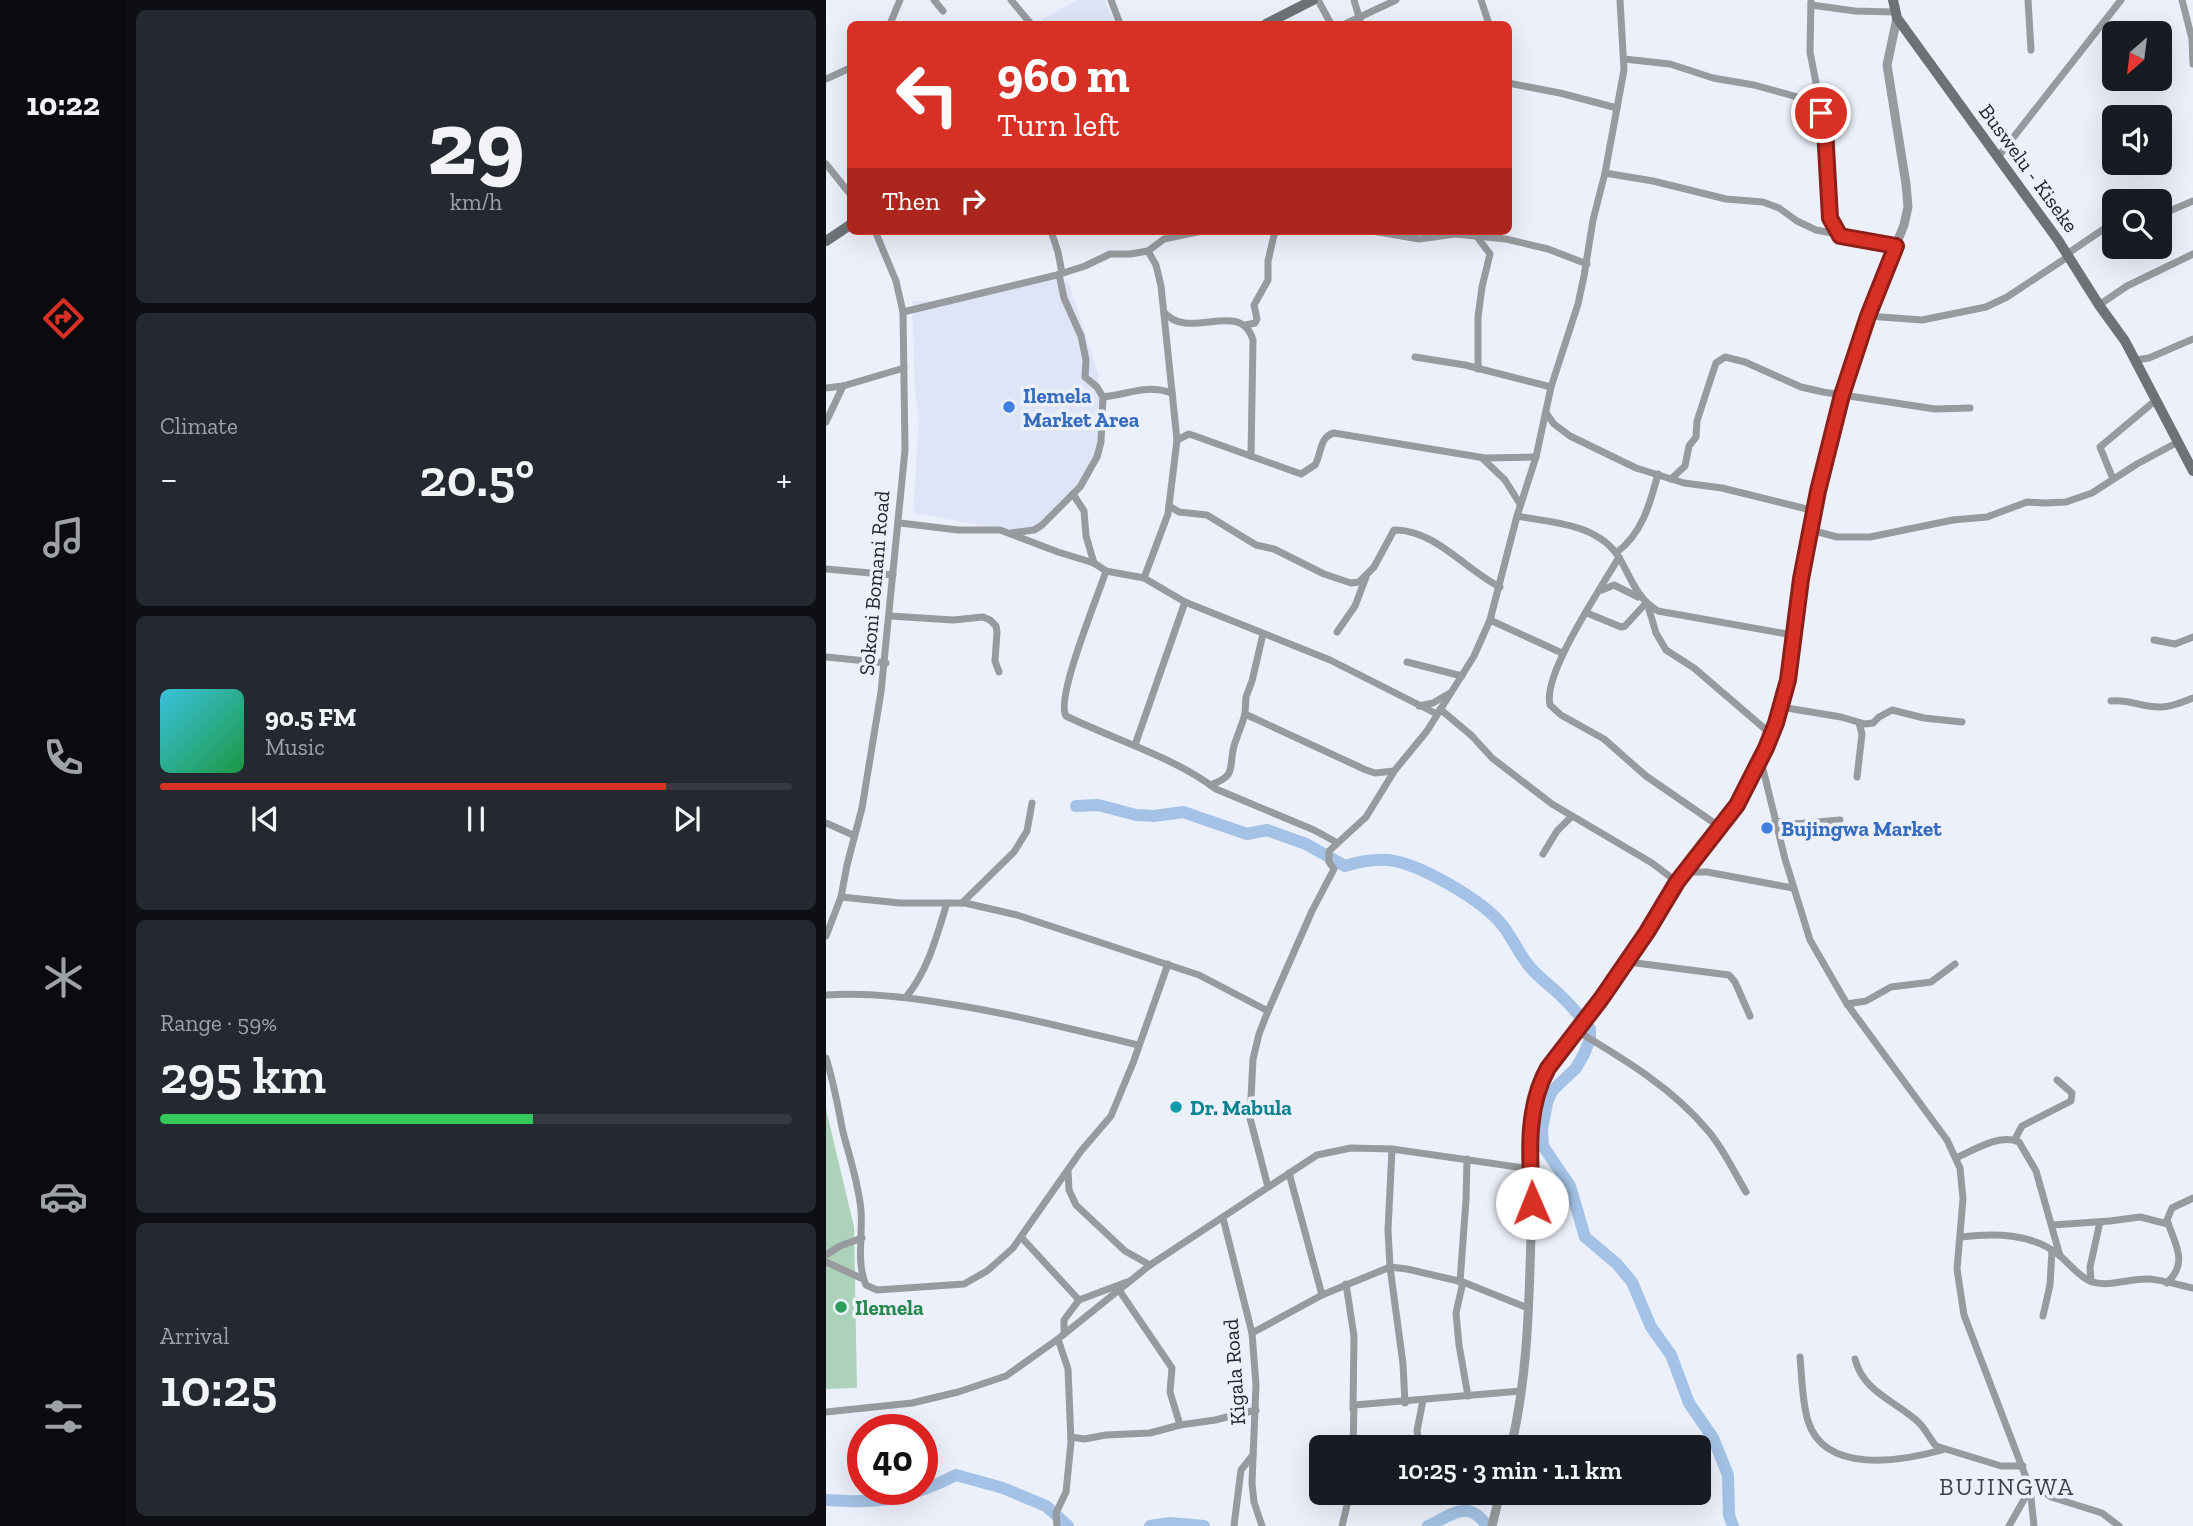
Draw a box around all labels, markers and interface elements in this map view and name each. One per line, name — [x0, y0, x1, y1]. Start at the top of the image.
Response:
north arrow — [2102, 21, 2172, 91]
map controls — [2102, 21, 2172, 259]
text: 960 m — [997, 46, 1130, 105]
icon: left — [882, 49, 973, 140]
pin — [1791, 83, 1851, 143]
text: 10:22 — [26, 85, 100, 123]
text: 29 — [427, 88, 525, 197]
icon: arrive — [1802, 94, 1840, 132]
street label: Buswelu - Kiseke — [1974, 99, 2084, 237]
button: sound — [2102, 105, 2172, 175]
text: Turn left — [997, 106, 1119, 144]
icon: right — [954, 182, 992, 220]
text: Then — [882, 185, 940, 217]
text: km/h — [450, 188, 502, 216]
button: search — [2102, 189, 2172, 259]
icon: directions — [39, 294, 88, 343]
place label: Ilemela Market Area — [1023, 383, 1140, 432]
marker: Ilemela Market Area — [1001, 399, 1017, 415]
text: Climate — [160, 412, 238, 440]
text: 20.5° — [419, 447, 535, 509]
text: − — [160, 456, 178, 502]
text: + — [776, 456, 792, 502]
street label: Sokoni Bomani Road — [853, 489, 895, 677]
icon: music — [39, 513, 88, 562]
text: 90.5 FM — [265, 701, 356, 733]
icon: phone — [39, 733, 88, 782]
text: Music — [265, 733, 325, 761]
icon: previous — [246, 800, 284, 838]
icon: pause — [457, 800, 495, 838]
icon: next — [668, 800, 706, 838]
place label: Bujingwa Market — [1781, 816, 1942, 841]
marker: Bujingwa Market — [1759, 820, 1775, 836]
icon: climate — [39, 953, 88, 1002]
text: Range · 59% — [160, 1009, 277, 1037]
text: 295 km — [160, 1044, 326, 1106]
place label: Dr. Mabula — [1190, 1095, 1292, 1120]
marker: Dr. Mabula — [1168, 1099, 1184, 1115]
position arrow — [1495, 1166, 1569, 1240]
icon: car — [39, 1172, 88, 1221]
place label: Ilemela — [855, 1295, 924, 1320]
marker: Ilemela — [833, 1299, 849, 1315]
street label: Kigala Road — [1218, 1317, 1250, 1426]
text: Arrival — [160, 1322, 229, 1350]
text: 10:25 — [160, 1357, 277, 1419]
icon: filters — [39, 1392, 88, 1441]
speed limit sign: 40 — [847, 1414, 938, 1505]
text: 10:25 · 3 min · 1.1 km — [1398, 1454, 1622, 1486]
district label: BUJINGWA — [1939, 1472, 2075, 1501]

